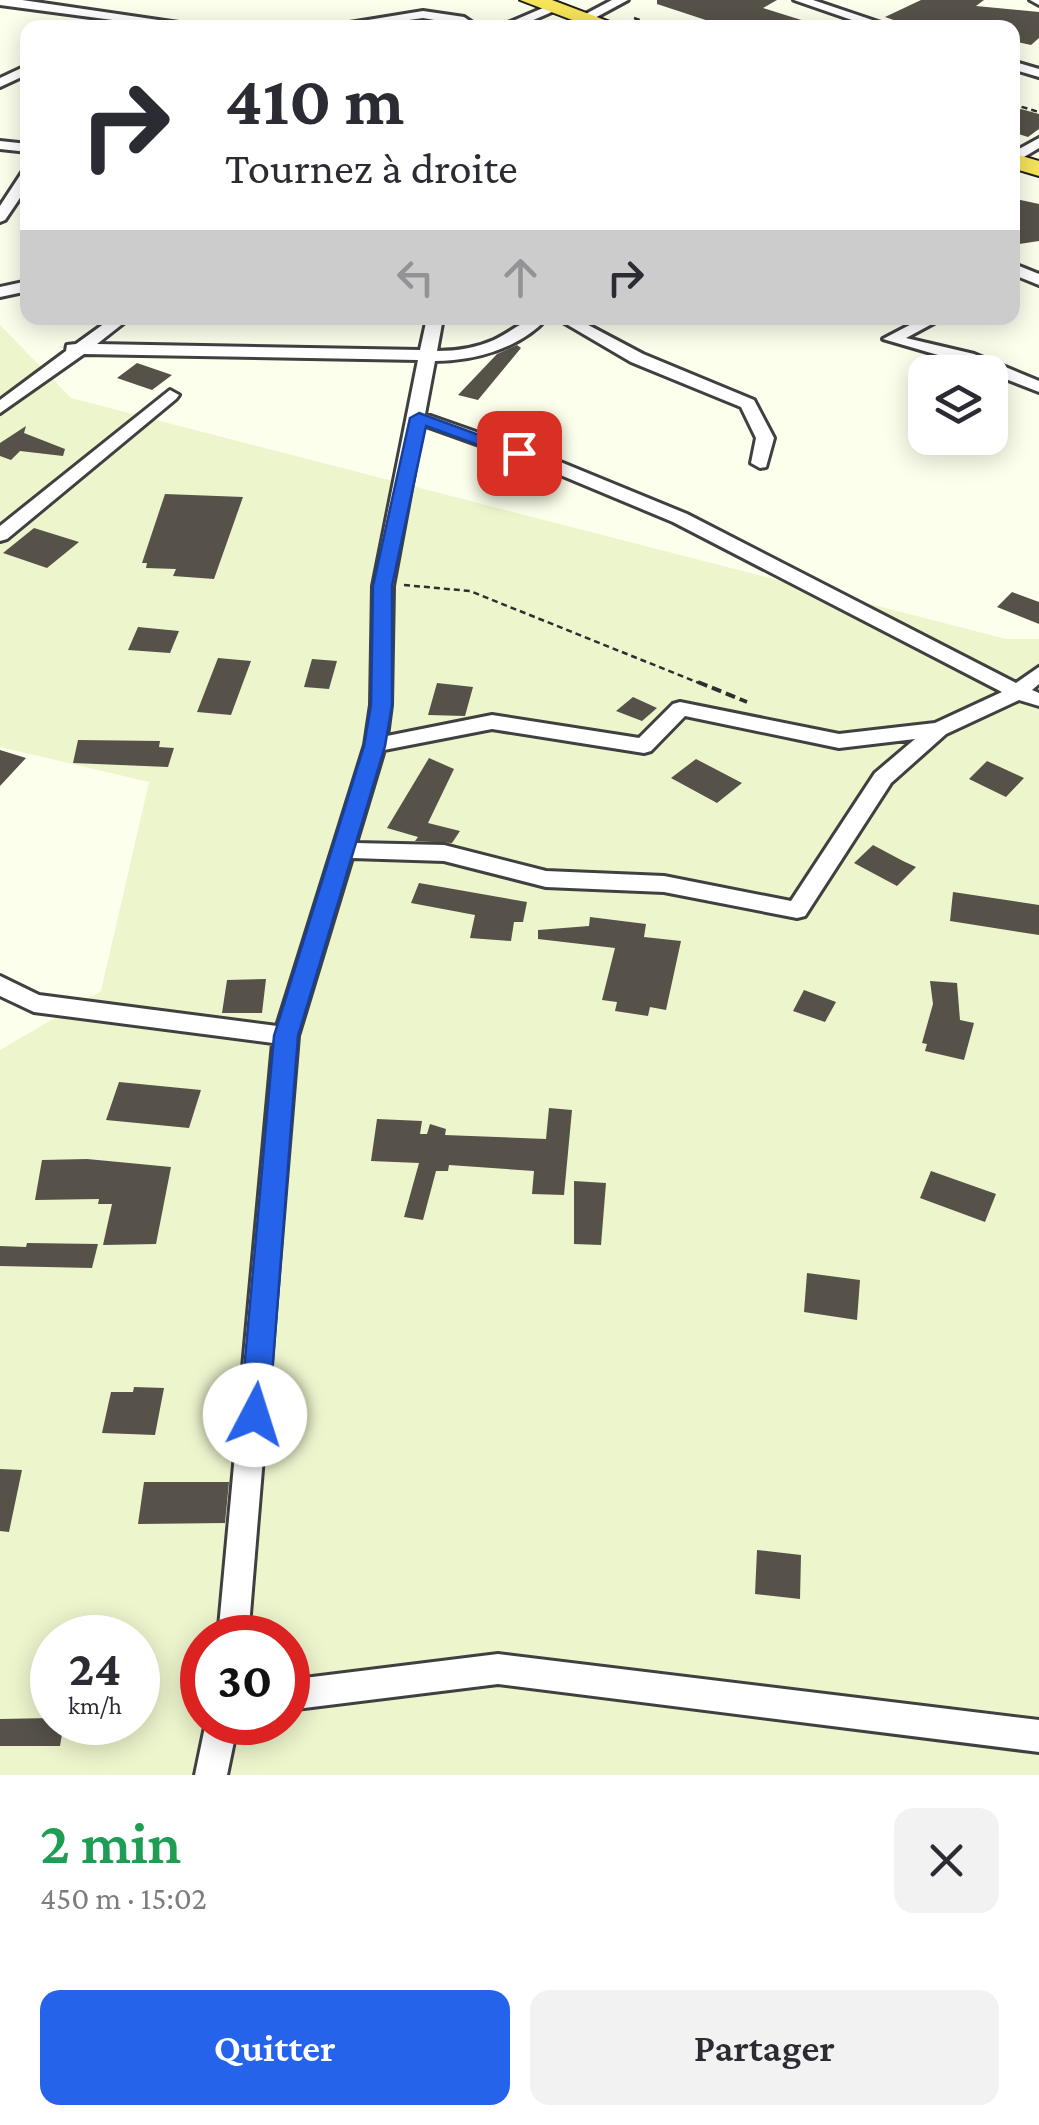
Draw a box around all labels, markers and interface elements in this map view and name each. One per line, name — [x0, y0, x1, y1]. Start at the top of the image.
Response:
icon: right — [60, 60, 190, 190]
text: 410 m — [225, 61, 404, 139]
text: Tournez à droite — [225, 143, 518, 193]
icon: left — [388, 250, 443, 305]
icon: ahead — [493, 250, 548, 305]
icon: right — [598, 250, 653, 305]
map controls — [908, 355, 1008, 455]
button: layers — [908, 355, 1008, 455]
pin — [477, 411, 562, 496]
icon: arrive — [492, 426, 547, 481]
position arrow — [203, 1363, 307, 1467]
speed limit sign: 30 — [180, 1615, 310, 1745]
text: 24 — [69, 1640, 121, 1696]
text: km/h — [68, 1692, 122, 1719]
button: close — [894, 1808, 999, 1913]
text: 2 min — [40, 1809, 181, 1876]
text: 450 m · 15:02 — [40, 1880, 207, 1916]
button: Quitter — [40, 1990, 510, 2105]
button: Partager — [530, 1990, 999, 2105]

